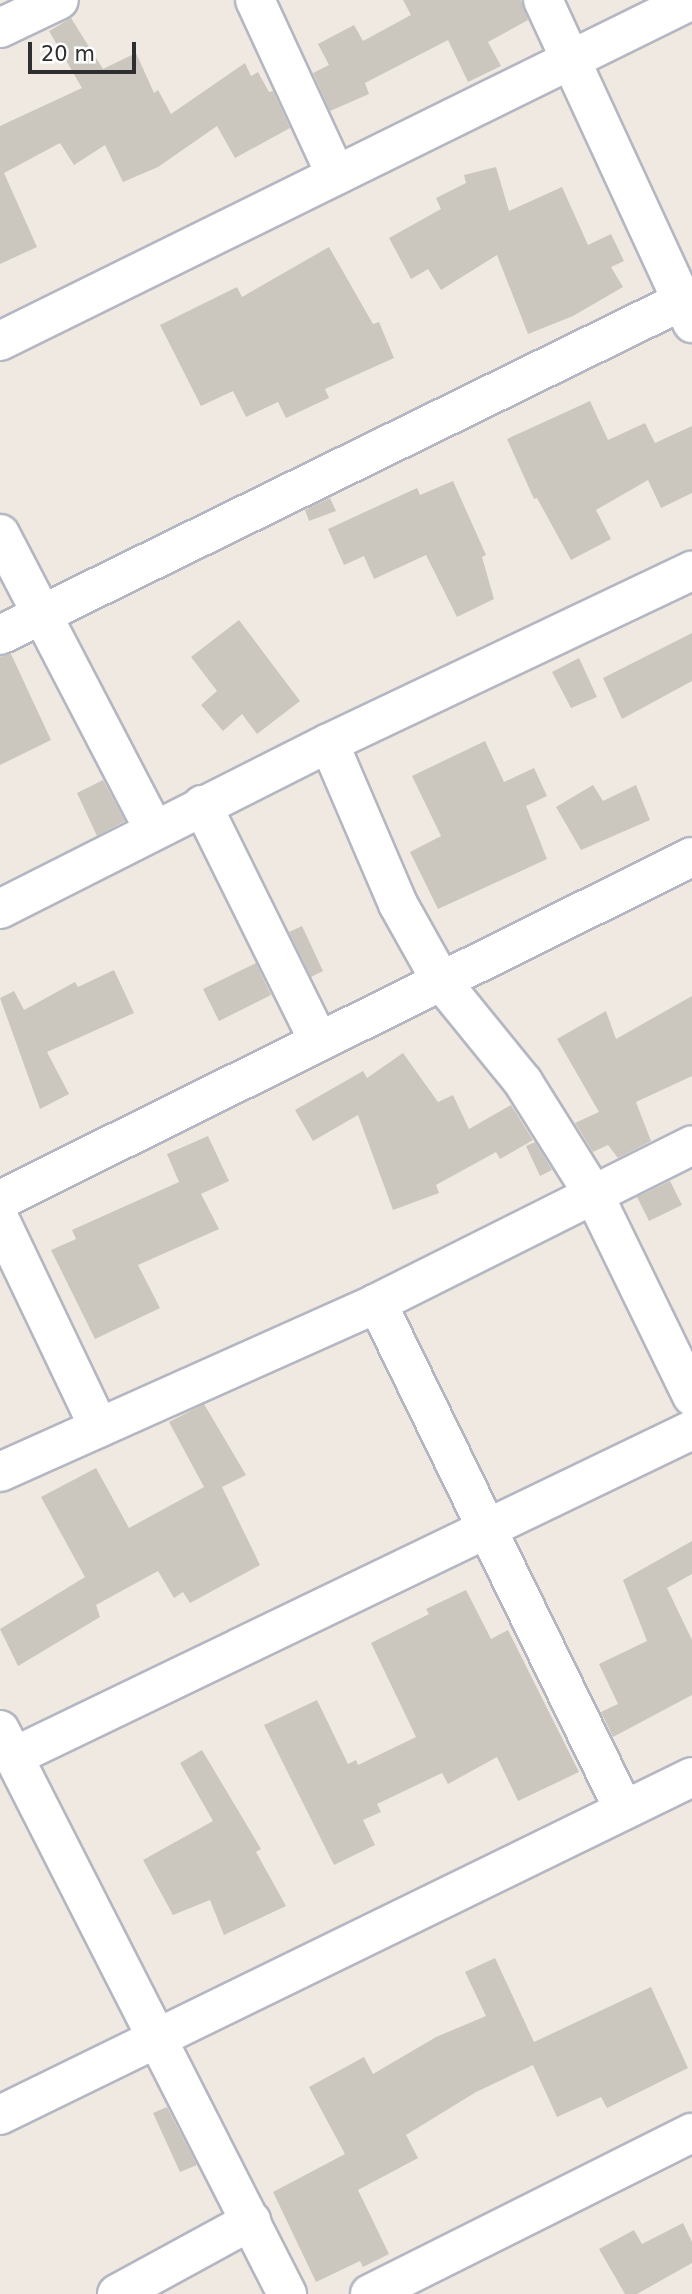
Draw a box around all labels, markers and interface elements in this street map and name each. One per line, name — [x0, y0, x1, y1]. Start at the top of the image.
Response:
scale bar — [32, 28, 140, 72]
text: 20 m — [41, 42, 95, 66]

